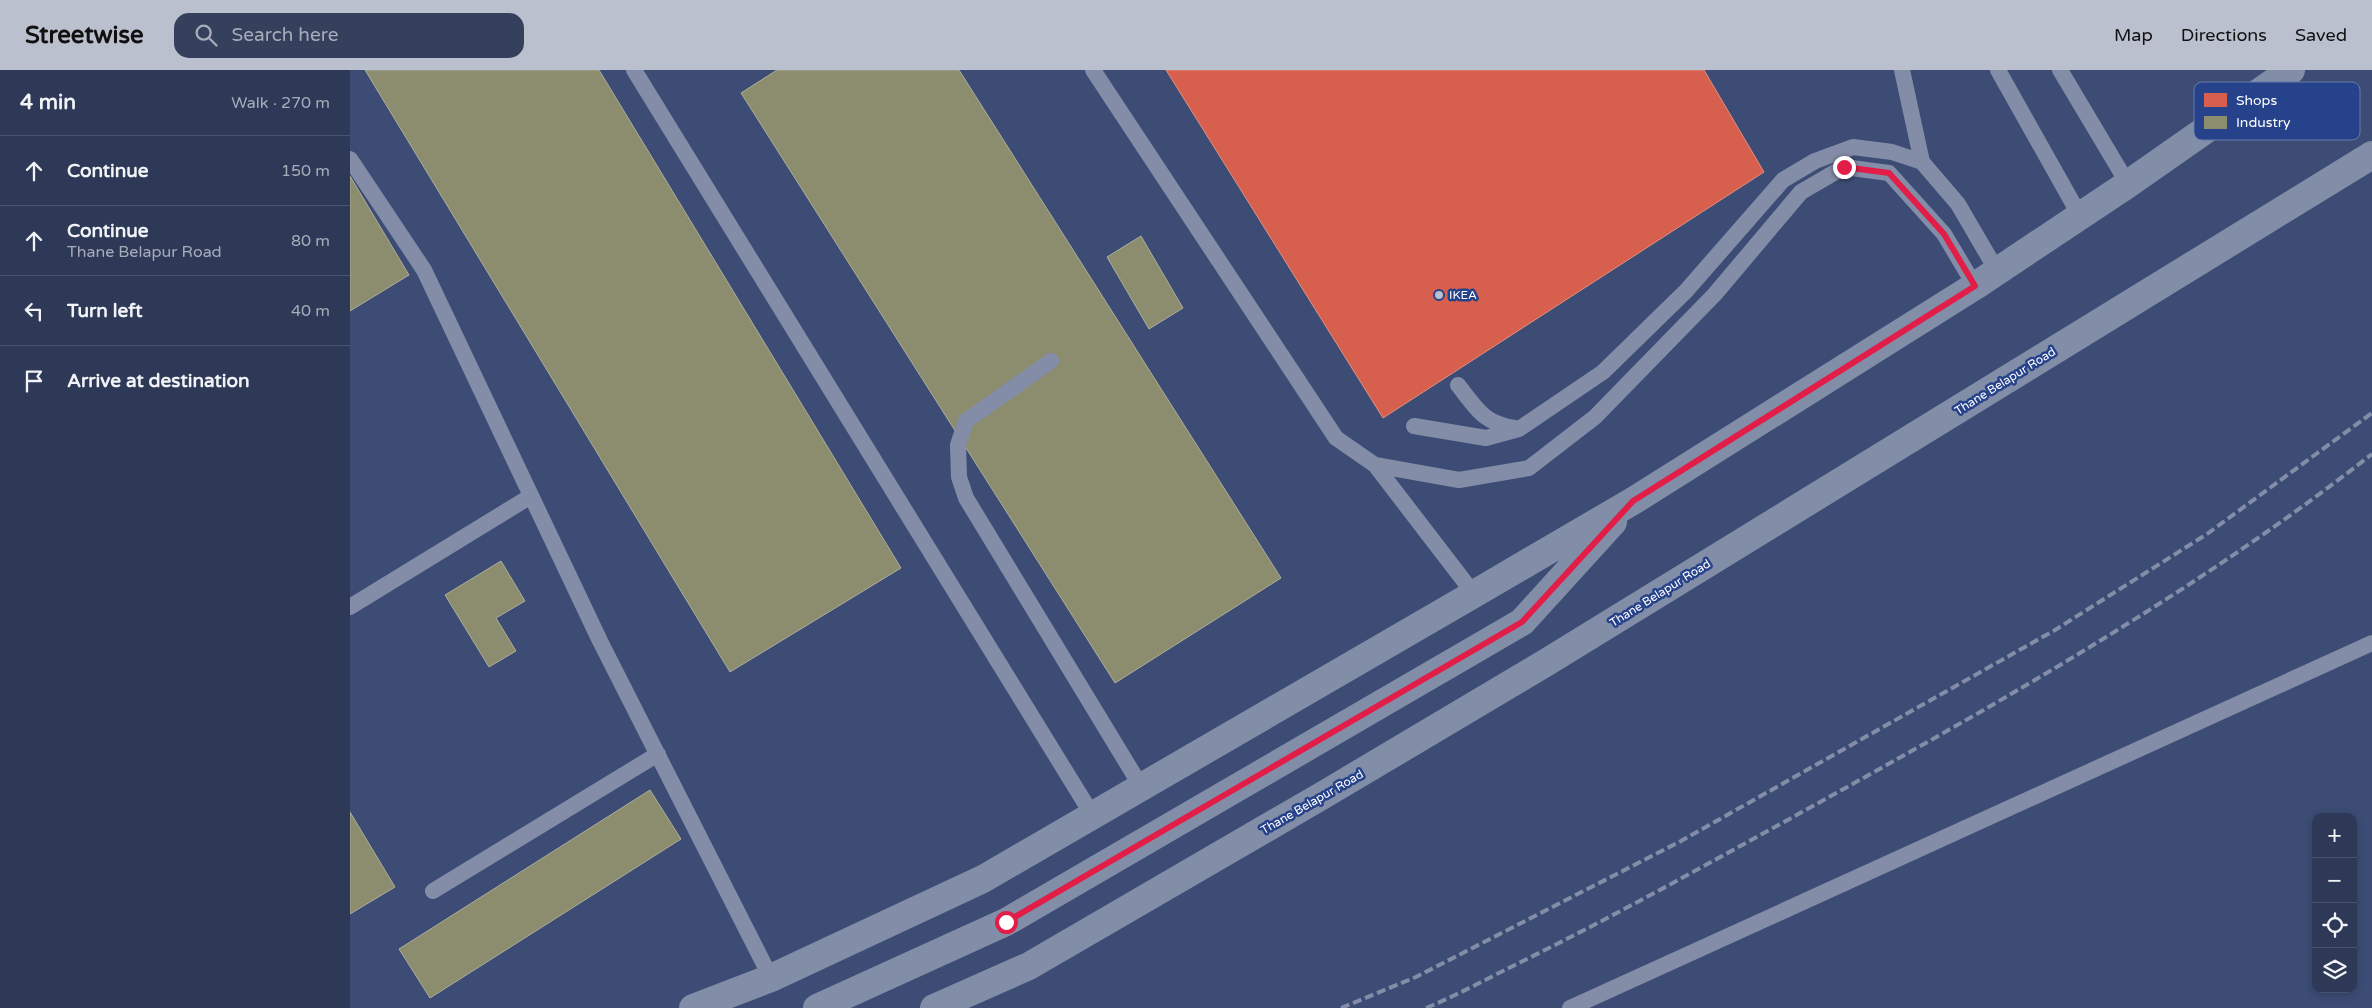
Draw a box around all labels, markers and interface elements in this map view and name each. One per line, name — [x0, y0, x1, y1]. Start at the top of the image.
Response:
search box — [174, 13, 524, 58]
text: Streetwise — [25, 21, 144, 50]
icon: search — [192, 21, 220, 49]
text: Search here — [232, 24, 338, 46]
text: Map — [2114, 24, 2153, 46]
text: Directions — [2181, 24, 2267, 46]
text: Saved — [2295, 24, 2347, 46]
legend — [2194, 82, 2360, 140]
text: 4 min — [20, 90, 76, 115]
text: Shops — [2236, 92, 2277, 109]
text: Walk · 270 m — [231, 93, 330, 113]
text: Industry — [2236, 114, 2291, 131]
route end — [1833, 156, 1856, 179]
icon: ahead — [20, 157, 48, 185]
text: Continue — [67, 160, 149, 182]
text: 150 m — [281, 161, 330, 181]
text: Continue — [67, 220, 149, 242]
icon: ahead — [20, 227, 48, 255]
text: 80 m — [291, 231, 330, 251]
text: Thane Belapur Road — [67, 242, 222, 262]
place label: IKEA — [1449, 288, 1477, 302]
marker: IKEA — [1433, 289, 1445, 301]
icon: left — [20, 297, 48, 325]
text: Turn left — [67, 300, 143, 322]
text: 40 m — [291, 301, 330, 321]
street label: Thane Belapur Road — [1952, 344, 2058, 418]
icon: arrive — [20, 367, 48, 395]
text: Arrive at destination — [67, 370, 250, 392]
street label: Thane Belapur Road — [1607, 556, 1713, 630]
street label: Thane Belapur Road — [1258, 767, 1366, 837]
map controls — [2312, 813, 2357, 993]
button: + — [2312, 813, 2357, 858]
button: − — [2312, 858, 2357, 903]
button: locate — [2312, 903, 2357, 948]
route start — [995, 911, 1018, 934]
button: layers — [2312, 948, 2357, 993]

